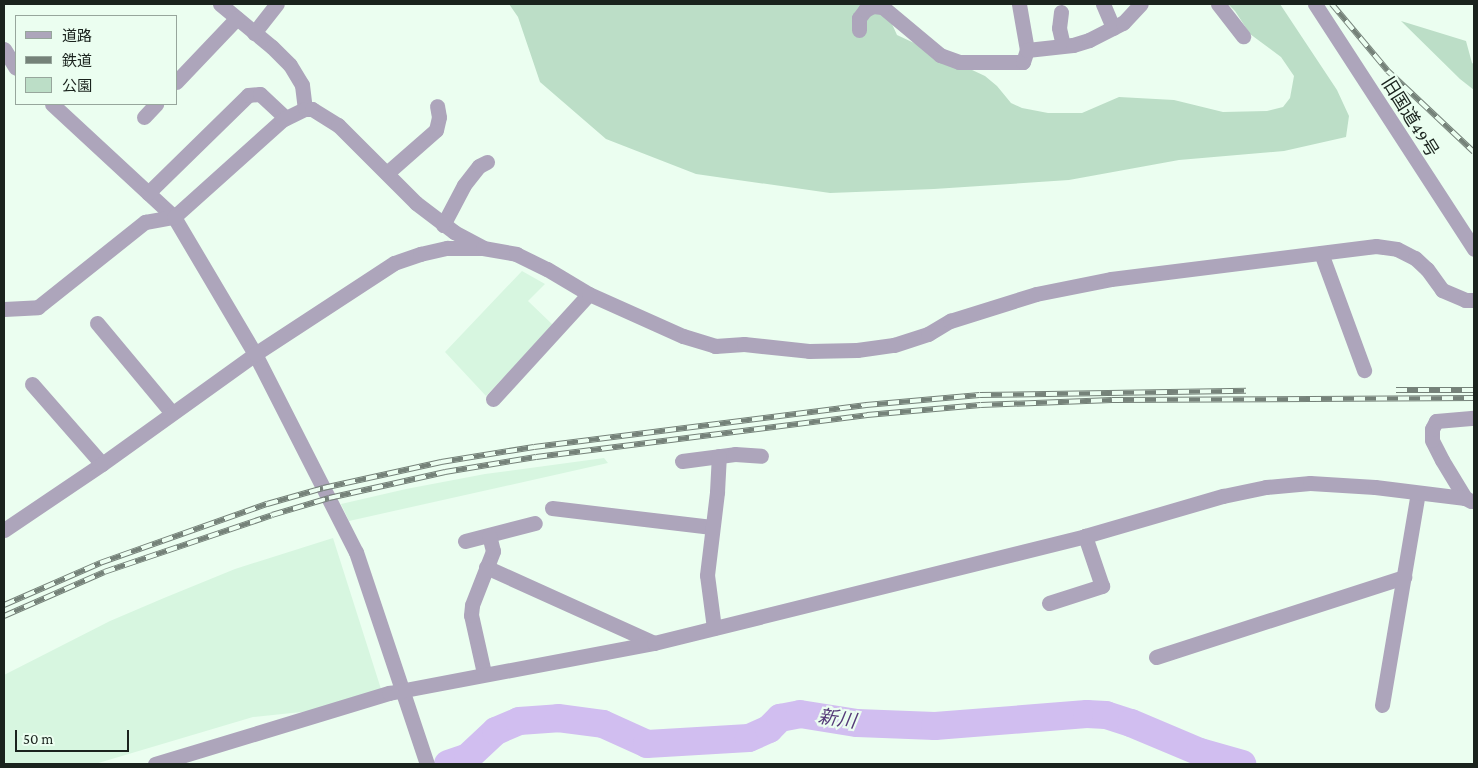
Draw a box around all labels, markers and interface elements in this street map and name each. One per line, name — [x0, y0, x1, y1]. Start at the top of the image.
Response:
legend — [15, 15, 178, 105]
text: 道路 — [62, 28, 92, 44]
text: 鉄道 — [62, 53, 92, 69]
street label: 旧国道49号 — [1377, 73, 1443, 161]
text: 公園 — [62, 78, 92, 94]
water label: 新川 — [817, 705, 857, 733]
scale bar — [18, 720, 131, 752]
text: 50 m — [23, 731, 53, 747]

